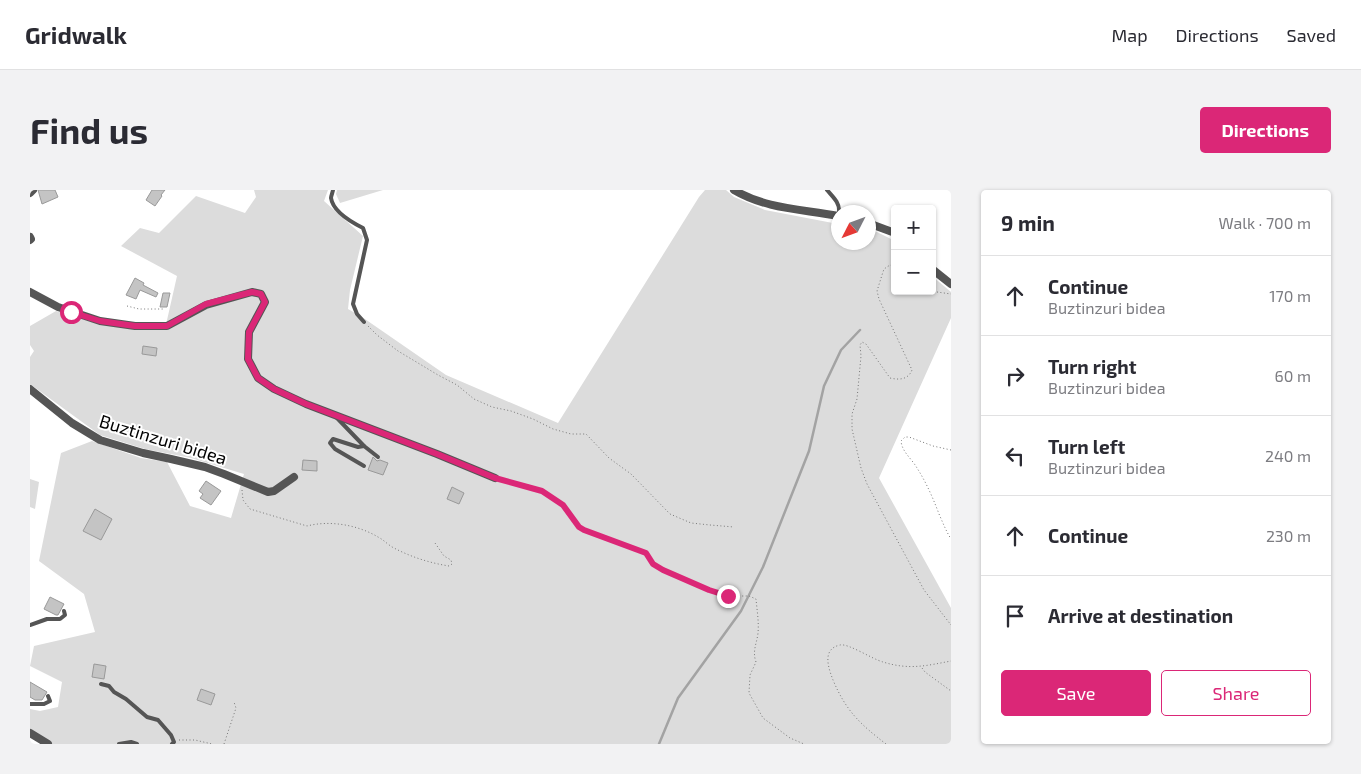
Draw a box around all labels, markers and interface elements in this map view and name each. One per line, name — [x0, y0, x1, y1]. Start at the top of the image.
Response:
text: Gridwalk — [25, 20, 127, 49]
text: Map — [1111, 24, 1148, 46]
text: Directions — [1176, 24, 1259, 46]
text: Saved — [1287, 24, 1336, 46]
button: Directions — [1200, 107, 1331, 153]
text: Find us — [30, 109, 148, 151]
north arrow — [831, 205, 876, 250]
map controls — [891, 205, 936, 295]
button: + — [891, 205, 936, 250]
text: 9 min — [1001, 210, 1055, 235]
text: Walk · 700 m — [1219, 213, 1311, 232]
button: − — [891, 250, 936, 295]
text: Continue — [1048, 275, 1128, 298]
icon: ahead — [1001, 282, 1029, 310]
text: 170 m — [1269, 286, 1311, 305]
text: Buztinzuri bidea — [1048, 298, 1165, 317]
route start — [60, 301, 83, 324]
text: Turn right — [1048, 355, 1136, 378]
icon: right — [1001, 362, 1029, 390]
text: 60 m — [1275, 366, 1311, 385]
text: Buztinzuri bidea — [1048, 378, 1165, 397]
street label: Buztinzuri bidea — [97, 409, 230, 469]
text: Turn left — [1048, 435, 1125, 458]
icon: left — [1001, 442, 1029, 470]
text: 240 m — [1265, 446, 1311, 465]
text: Buztinzuri bidea — [1048, 458, 1165, 477]
icon: ahead — [1001, 522, 1029, 550]
text: Continue — [1048, 524, 1128, 547]
text: 230 m — [1266, 526, 1311, 545]
route end — [717, 585, 740, 608]
icon: arrive — [1001, 602, 1029, 630]
text: Arrive at destination — [1048, 604, 1233, 627]
button: Save — [1001, 670, 1151, 716]
button: Share — [1161, 670, 1311, 716]

